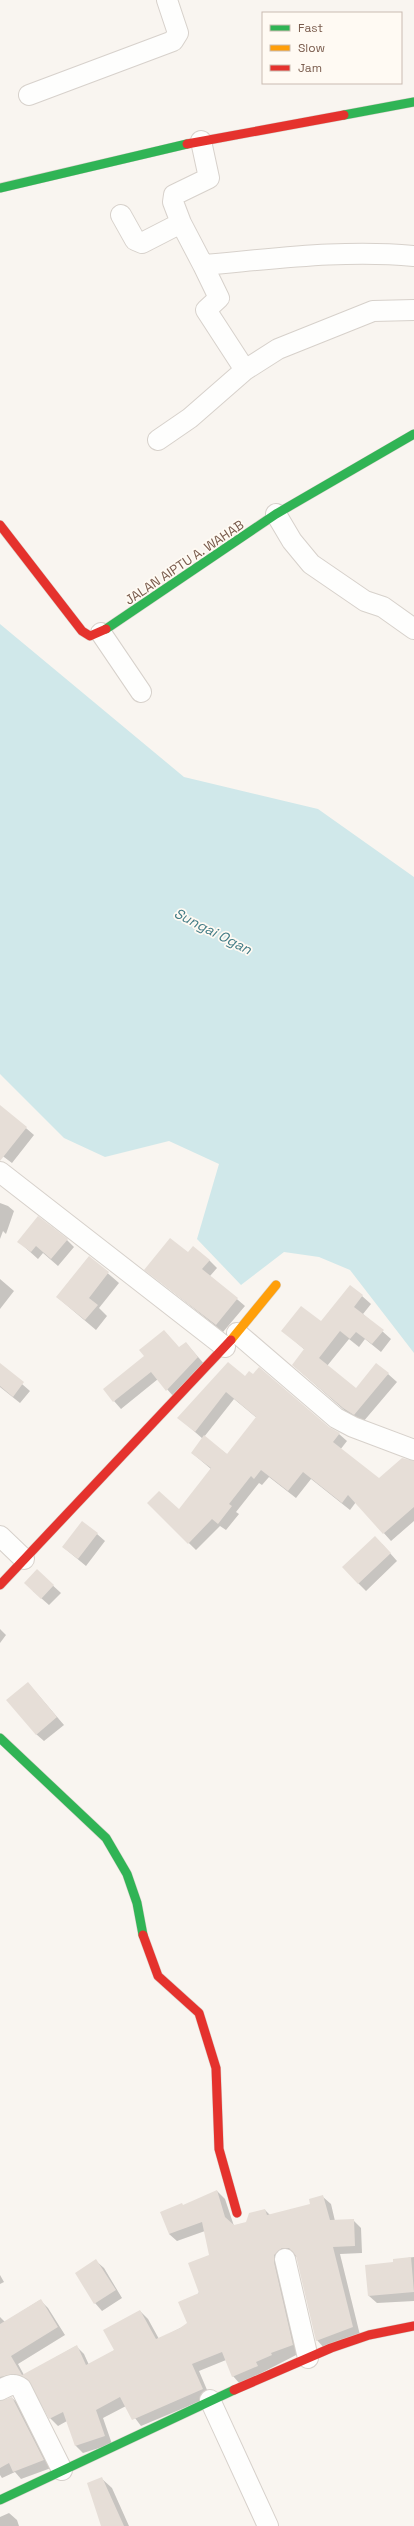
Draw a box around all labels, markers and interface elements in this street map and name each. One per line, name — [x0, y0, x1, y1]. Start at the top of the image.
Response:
legend — [262, 12, 402, 84]
text: Fast — [298, 20, 323, 36]
text: Slow — [298, 40, 325, 56]
text: Jam — [298, 60, 322, 76]
street label: JALAN AIPTU A. WAHAB — [121, 516, 247, 609]
water label: Sungai Ogan — [171, 904, 255, 958]

